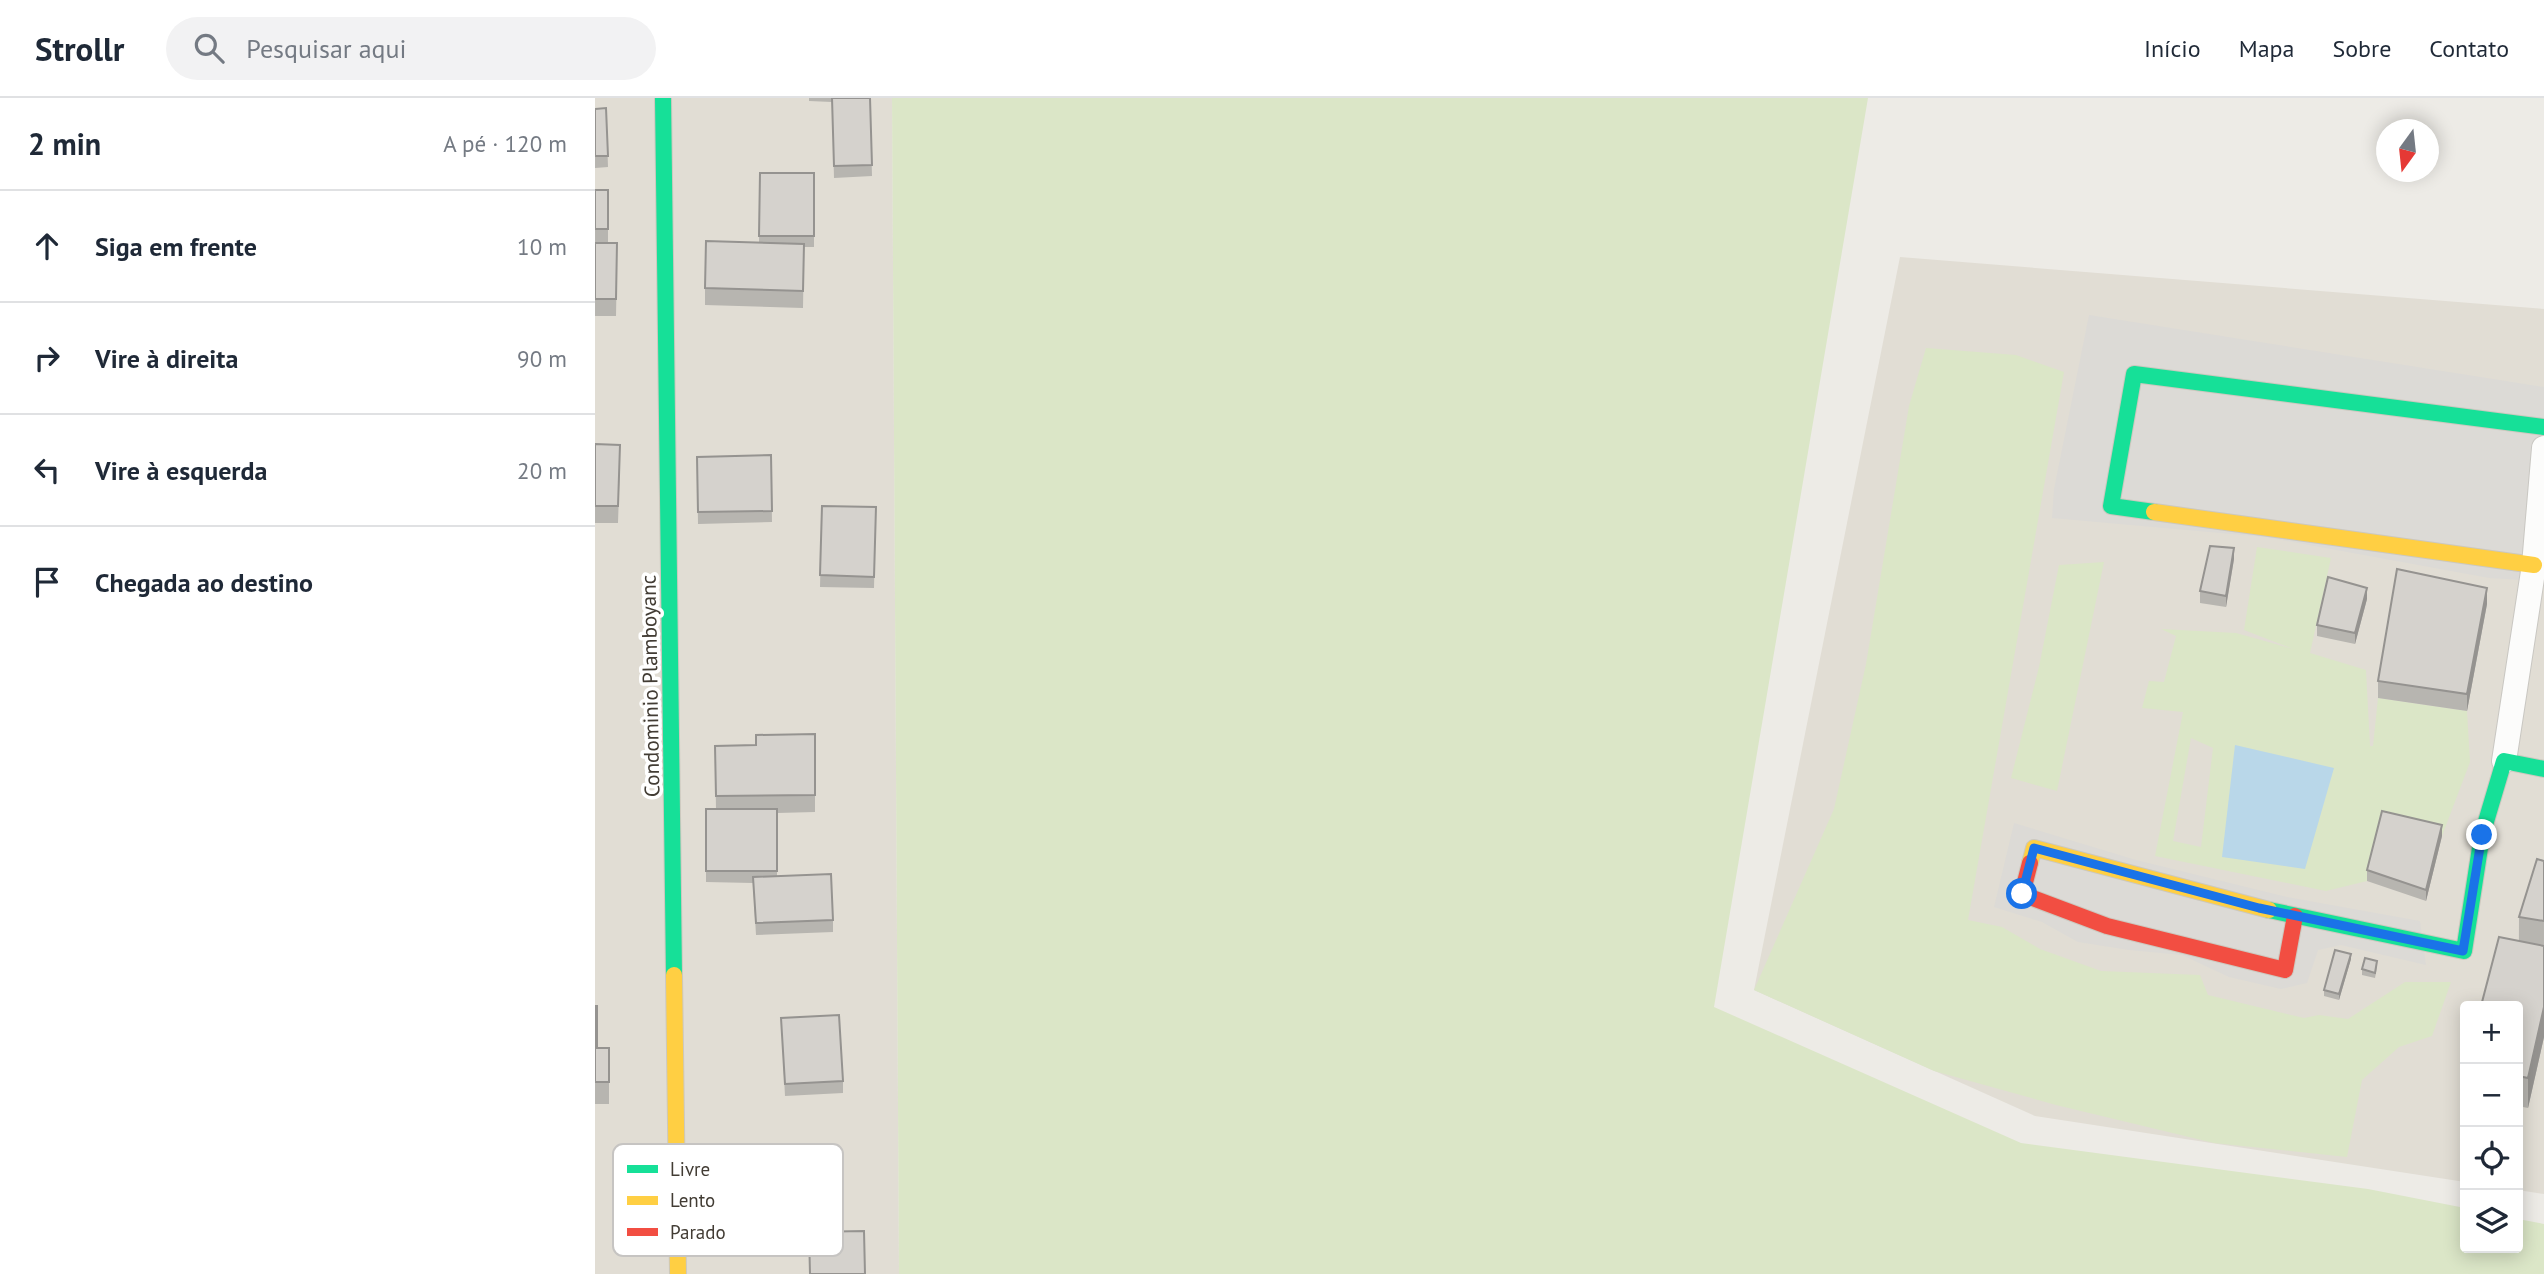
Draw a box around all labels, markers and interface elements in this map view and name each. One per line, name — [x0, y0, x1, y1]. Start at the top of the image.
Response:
search box — [166, 17, 656, 80]
text: Strollr — [35, 27, 124, 70]
icon: search — [190, 29, 228, 67]
text: Pesquisar aqui — [246, 32, 406, 65]
text: Início — [2144, 33, 2201, 64]
text: Mapa — [2239, 33, 2294, 64]
text: Sobre — [2332, 33, 2391, 64]
text: Contato — [2429, 33, 2509, 64]
north arrow — [2376, 119, 2439, 182]
text: 2 min — [28, 124, 101, 163]
text: A pé · 120 m — [443, 129, 567, 158]
icon: ahead — [28, 227, 66, 265]
text: Siga em frente — [95, 230, 257, 263]
text: 10 m — [517, 232, 567, 261]
icon: right — [28, 339, 66, 377]
text: Vire à direita — [95, 342, 238, 375]
text: 90 m — [517, 344, 567, 373]
icon: left — [28, 451, 66, 489]
text: Vire à esquerda — [95, 454, 267, 487]
text: 20 m — [517, 456, 567, 485]
icon: arrive — [28, 563, 66, 601]
text: Chegada ao destino — [95, 566, 313, 599]
street label: Condominio Plamboyanc — [635, 575, 665, 797]
route end — [2466, 819, 2497, 850]
route start — [2006, 878, 2037, 909]
map controls — [2460, 1001, 2523, 1253]
button: + — [2460, 1001, 2523, 1064]
button: − — [2460, 1064, 2523, 1127]
button: locate — [2460, 1127, 2523, 1190]
legend — [613, 1144, 843, 1256]
text: Livre — [670, 1157, 710, 1181]
text: Lento — [670, 1188, 715, 1212]
button: layers — [2460, 1190, 2523, 1253]
text: Parado — [670, 1220, 726, 1244]

